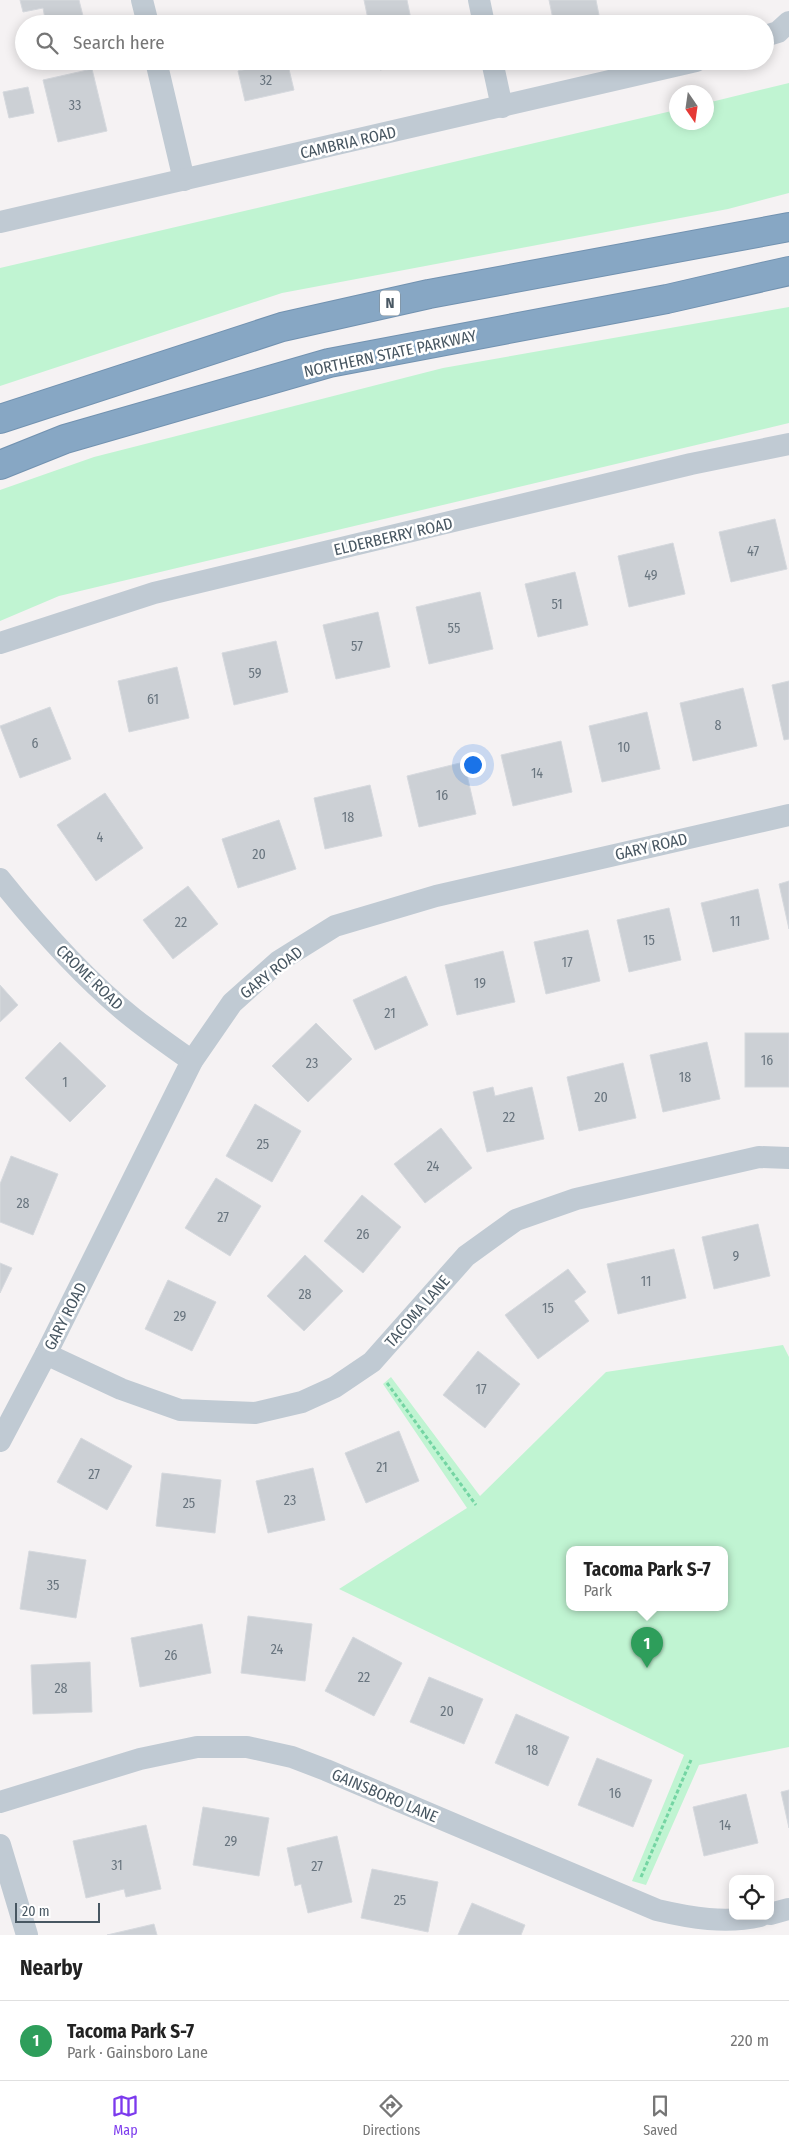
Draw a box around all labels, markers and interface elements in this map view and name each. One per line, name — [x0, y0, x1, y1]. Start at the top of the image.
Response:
search box — [15, 15, 774, 70]
icon: search — [33, 29, 61, 57]
text: Search here — [73, 31, 165, 54]
house number: 32 — [260, 72, 272, 89]
north arrow — [669, 85, 714, 130]
house number: 33 — [69, 97, 81, 114]
street label: CAMBRIA ROAD — [298, 122, 398, 163]
road number: N — [380, 290, 400, 316]
street label: NORTHERN STATE PARKWAY — [302, 326, 478, 381]
street label: ELDERBERRY ROAD — [332, 514, 454, 559]
house number: 47 — [747, 543, 759, 560]
house number: 49 — [644, 567, 658, 584]
house number: 51 — [551, 596, 563, 613]
house number: 55 — [448, 620, 460, 637]
house number: 57 — [351, 638, 363, 655]
house number: 59 — [248, 665, 262, 682]
house number: 61 — [147, 691, 159, 708]
house number: 8 — [715, 717, 722, 734]
house number: 6 — [32, 735, 39, 752]
house number: 10 — [618, 739, 630, 756]
your location — [460, 752, 486, 778]
house number: 14 — [531, 765, 543, 782]
house number: 16 — [436, 787, 448, 804]
house number: 18 — [342, 809, 354, 826]
house number: 4 — [97, 829, 104, 846]
street label: GARY ROAD — [613, 829, 689, 864]
house number: 20 — [252, 846, 266, 863]
house number: 11 — [730, 913, 740, 930]
house number: 22 — [175, 914, 187, 931]
house number: 15 — [643, 932, 655, 949]
street label: CROME ROAD — [52, 941, 127, 1014]
street label: GARY ROAD — [236, 942, 306, 1003]
house number: 17 — [561, 954, 573, 971]
house number: 19 — [474, 975, 486, 992]
house number: 21 — [384, 1005, 396, 1022]
house number: 16 — [761, 1052, 773, 1069]
house number: 23 — [306, 1055, 318, 1072]
house number: 18 — [679, 1069, 691, 1086]
house number: 1 — [62, 1074, 68, 1091]
house number: 20 — [594, 1089, 608, 1106]
house number: 22 — [503, 1109, 515, 1126]
house number: 25 — [257, 1136, 269, 1153]
house number: 24 — [427, 1158, 440, 1175]
house number: 28 — [16, 1195, 30, 1212]
house number: 27 — [217, 1209, 229, 1226]
house number: 26 — [356, 1226, 370, 1243]
house number: 9 — [733, 1248, 740, 1265]
street label: TACOMA LANE — [381, 1272, 454, 1351]
house number: 11 — [641, 1273, 651, 1290]
street label: GARY ROAD — [40, 1279, 91, 1353]
house number: 28 — [298, 1286, 312, 1303]
house number: 15 — [542, 1300, 554, 1317]
house number: 29 — [174, 1308, 187, 1325]
house number: 17 — [475, 1381, 487, 1398]
house number: 21 — [376, 1459, 388, 1476]
house number: 27 — [88, 1466, 100, 1483]
house number: 23 — [284, 1492, 296, 1509]
house number: 25 — [183, 1495, 195, 1512]
popup — [566, 1546, 728, 1611]
text: Tacoma Park S-7 — [583, 1558, 711, 1581]
house number: 35 — [47, 1577, 59, 1594]
text: Park — [583, 1581, 612, 1600]
pin: 1 — [631, 1627, 663, 1668]
house number: 24 — [271, 1641, 284, 1658]
house number: 26 — [164, 1647, 178, 1664]
house number: 22 — [358, 1669, 370, 1686]
house number: 28 — [54, 1680, 68, 1697]
house number: 20 — [440, 1703, 454, 1720]
house number: 18 — [526, 1742, 538, 1759]
street label: GAINSBORO LANE — [329, 1765, 441, 1826]
house number: 16 — [609, 1785, 621, 1802]
house number: 14 — [719, 1817, 731, 1834]
house number: 29 — [225, 1833, 238, 1850]
house number: 31 — [111, 1857, 123, 1874]
house number: 27 — [311, 1858, 323, 1875]
map controls — [729, 1875, 774, 1920]
button: locate — [729, 1875, 774, 1920]
house number: 25 — [394, 1892, 406, 1909]
scale bar — [15, 1900, 100, 1923]
text: 20 m — [22, 1903, 50, 1920]
text: Nearby — [20, 1955, 82, 1981]
text: Tacoma Park S-7 — [67, 2020, 194, 2043]
text: 1 — [33, 2031, 39, 2050]
text: 220 m — [730, 2031, 769, 2050]
text: Park · Gainsboro Lane — [67, 2043, 208, 2062]
tab: Map — [111, 2092, 139, 2139]
tab: Directions — [362, 2092, 420, 2139]
tab: Saved — [643, 2092, 678, 2139]

